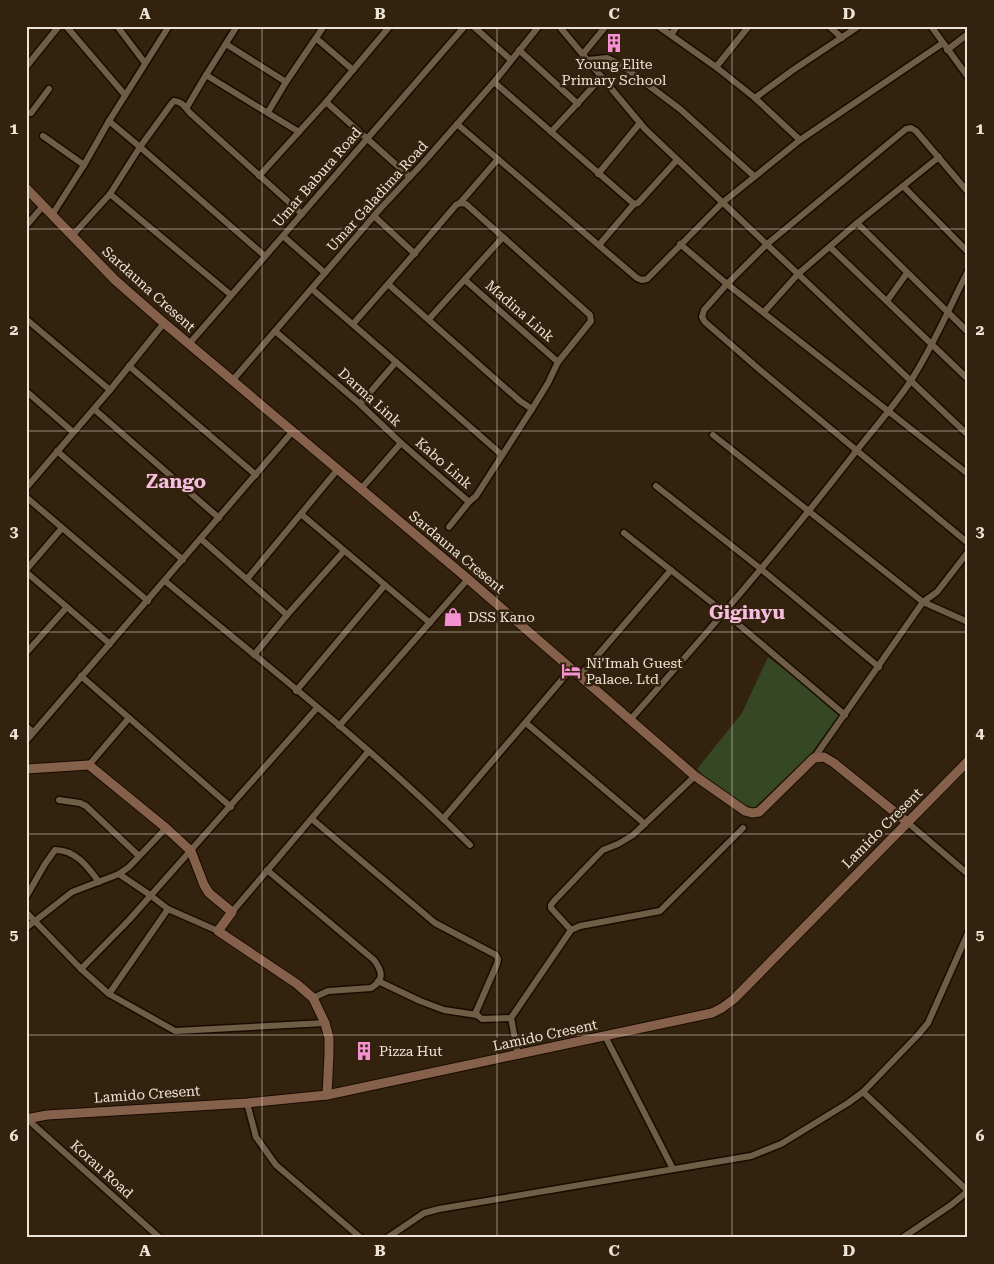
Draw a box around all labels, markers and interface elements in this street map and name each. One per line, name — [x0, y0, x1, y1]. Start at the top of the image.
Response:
text: A — [139, 4, 151, 23]
text: B — [374, 4, 386, 23]
text: C — [608, 4, 620, 23]
text: D — [843, 4, 856, 23]
building icon: Young Elite Primary School — [603, 32, 625, 54]
place label: Young Elite Primary School — [562, 56, 667, 88]
text: 1 — [10, 119, 19, 138]
text: 1 — [976, 119, 985, 138]
street label: Umar Babura Road — [269, 124, 365, 230]
street label: Umar Galadima Road — [323, 138, 431, 254]
street label: Sardauna Cresent — [99, 243, 199, 335]
street label: Madina Link — [483, 277, 557, 345]
text: 2 — [10, 320, 19, 339]
text: 2 — [976, 320, 985, 339]
street label: Darma Link — [335, 365, 405, 429]
street label: Kabo Link — [412, 434, 476, 492]
district label: Zango — [146, 470, 206, 493]
street label: Sardauna Cresent — [406, 508, 508, 596]
text: 3 — [10, 522, 19, 541]
text: 3 — [976, 522, 985, 541]
district label: Giginyu — [709, 601, 785, 624]
shop icon: DSS Kano — [442, 606, 464, 628]
place label: DSS Kano — [468, 609, 535, 625]
place label: Ni'Imah Guest Palace. Ltd — [586, 655, 682, 687]
hotel icon: Ni'Imah Guest Palace. Ltd — [560, 660, 582, 682]
text: 4 — [10, 723, 19, 742]
text: 4 — [976, 723, 985, 742]
street label: Lamido Cresent — [839, 785, 925, 871]
text: 5 — [10, 925, 19, 944]
text: 5 — [976, 925, 985, 944]
street label: Lamido Cresent — [491, 1016, 599, 1054]
building icon: Pizza Hut — [353, 1040, 375, 1062]
place label: Pizza Hut — [379, 1043, 442, 1059]
street label: Lamido Cresent — [93, 1082, 201, 1106]
text: 6 — [10, 1126, 19, 1145]
text: 6 — [976, 1126, 985, 1145]
street label: Korau Road — [68, 1137, 136, 1201]
text: A — [139, 1241, 151, 1260]
text: B — [374, 1241, 386, 1260]
text: C — [608, 1241, 620, 1260]
text: D — [843, 1241, 856, 1260]

